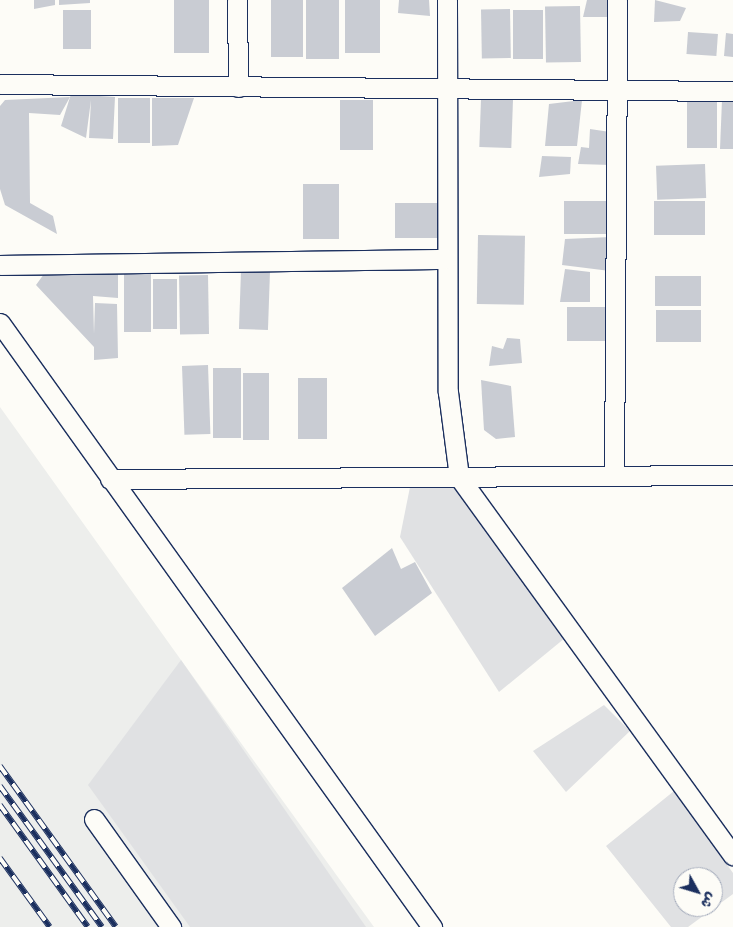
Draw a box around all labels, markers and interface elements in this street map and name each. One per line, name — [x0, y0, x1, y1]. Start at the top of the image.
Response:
north arrow — [673, 867, 723, 917]
text: ش — [697, 889, 721, 912]

